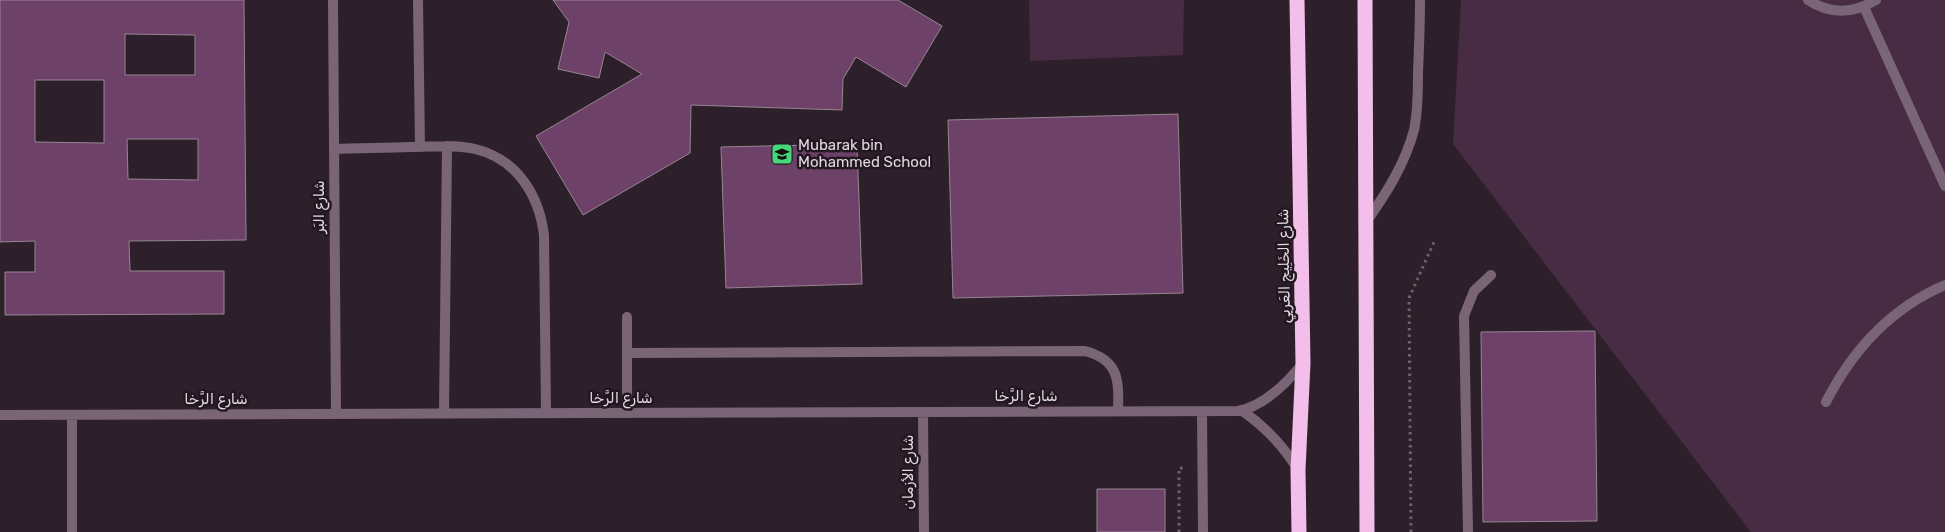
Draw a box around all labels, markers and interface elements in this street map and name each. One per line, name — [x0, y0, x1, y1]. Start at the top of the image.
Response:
place label: Mubarak bin Mohammed School — [798, 136, 931, 171]
school or university icon: Mubarak bin Mohammed School — [770, 142, 794, 166]
street label: شارع البَر — [310, 180, 330, 235]
street label: شارع الخَلِيج العَربِي — [1274, 208, 1297, 324]
street label: شارع الرَّخا — [994, 387, 1058, 407]
street label: شارع الرَّخا — [589, 389, 653, 409]
street label: شارع الرَّخا — [184, 390, 248, 410]
street label: شارع الأزمان — [899, 435, 919, 510]

